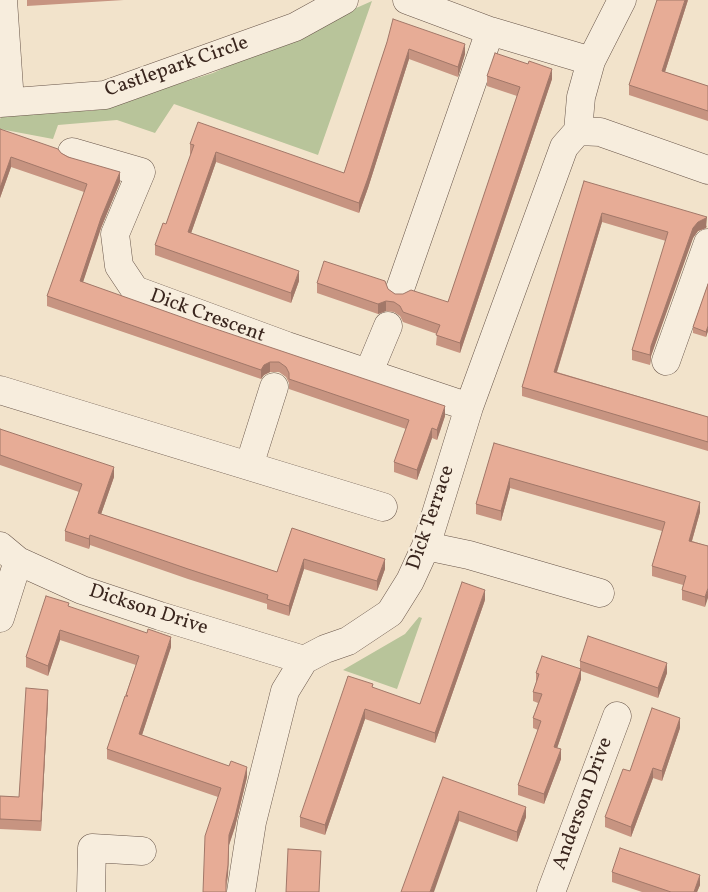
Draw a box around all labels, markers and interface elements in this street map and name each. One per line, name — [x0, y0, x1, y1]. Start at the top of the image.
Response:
street label: Castlepark Circle — [102, 32, 252, 104]
street label: Dick Crescent — [146, 285, 268, 349]
street label: Dick Terrace — [403, 463, 461, 573]
street label: Dickson Drive — [85, 580, 211, 642]
street label: Anderson Drive — [549, 735, 619, 873]

